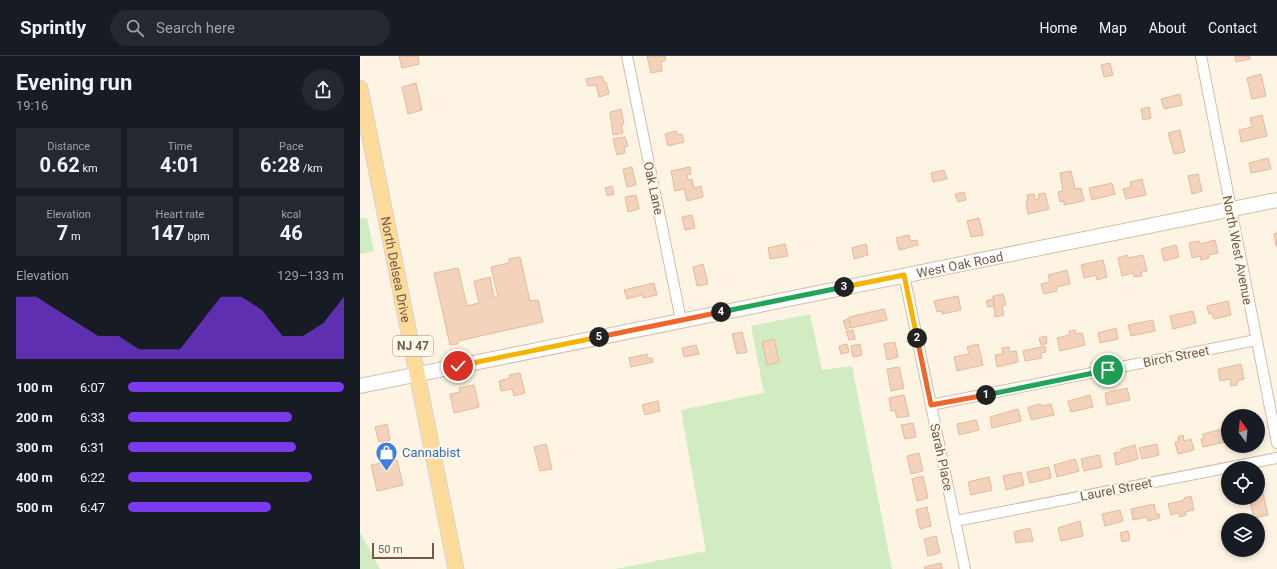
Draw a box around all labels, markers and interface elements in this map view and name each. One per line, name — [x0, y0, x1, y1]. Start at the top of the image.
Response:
search box — [110, 10, 390, 46]
text: Sprintly — [20, 16, 86, 39]
icon: search — [124, 17, 146, 39]
text: Search here — [156, 19, 235, 37]
text: Home — [1039, 20, 1077, 36]
text: Map — [1099, 20, 1127, 36]
text: About — [1149, 20, 1186, 36]
text: Contact — [1208, 20, 1257, 36]
button: share — [302, 69, 344, 111]
text: Evening run — [16, 70, 132, 95]
text: 19:16 — [16, 98, 48, 113]
text: Distance — [47, 140, 90, 153]
text: Time — [168, 140, 192, 153]
text: Pace — [279, 140, 304, 153]
text: 0.62 — [40, 153, 80, 177]
text: 4:01 — [160, 153, 200, 177]
text: 6:28 — [260, 153, 300, 177]
street label: Oak Lane — [641, 160, 666, 216]
text: km — [80, 162, 98, 175]
text: /km — [300, 162, 323, 175]
street label: North West Avenue — [1220, 194, 1255, 306]
text: Elevation — [46, 208, 91, 221]
text: Heart rate — [156, 208, 204, 221]
text: kcal — [281, 208, 301, 221]
street label: North Delsea Drive — [378, 215, 414, 324]
text: 7 — [57, 221, 68, 245]
text: 147 — [150, 221, 185, 245]
text: 46 — [280, 221, 303, 245]
text: m — [68, 230, 81, 243]
text: bpm — [185, 230, 210, 243]
street label: West Oak Road — [915, 249, 1005, 281]
text: Elevation — [16, 268, 69, 283]
text: 129–133 m — [277, 268, 344, 283]
pin: 3 — [834, 277, 854, 297]
text: 3 — [841, 280, 847, 293]
pin: 4 — [711, 302, 731, 322]
text: 4 — [718, 305, 724, 318]
pin: 5 — [589, 327, 609, 347]
pin: 2 — [907, 328, 927, 348]
text: 5 — [596, 330, 602, 343]
text: 2 — [914, 331, 920, 344]
road number: NJ 47 — [393, 336, 433, 356]
street label: Birch Street — [1142, 343, 1210, 370]
pin — [441, 349, 475, 383]
pin — [1091, 353, 1125, 387]
icon: check — [447, 355, 469, 377]
icon: arrive — [1097, 359, 1119, 381]
text: 100 m — [16, 380, 53, 395]
text: 6:07 — [80, 380, 105, 395]
pin: 1 — [976, 385, 996, 405]
text: 1 — [983, 388, 989, 401]
north arrow — [1221, 409, 1265, 453]
map controls — [1221, 409, 1265, 557]
text: 200 m — [16, 410, 53, 425]
text: 6:33 — [80, 410, 105, 425]
street label: Sarah Place — [927, 422, 956, 492]
shop icon: Cannabist — [373, 439, 399, 472]
text: 300 m — [16, 440, 53, 455]
text: 6:31 — [80, 440, 105, 455]
place label: Cannabist — [402, 445, 460, 460]
button: locate — [1221, 461, 1265, 505]
text: 400 m — [16, 470, 53, 485]
text: 6:22 — [80, 470, 105, 485]
street label: Laurel Street — [1079, 475, 1153, 504]
text: 500 m — [16, 500, 53, 515]
text: 6:47 — [80, 500, 105, 515]
button: layers — [1221, 513, 1265, 557]
scale bar — [372, 541, 434, 560]
text: 50 m — [378, 543, 403, 556]

